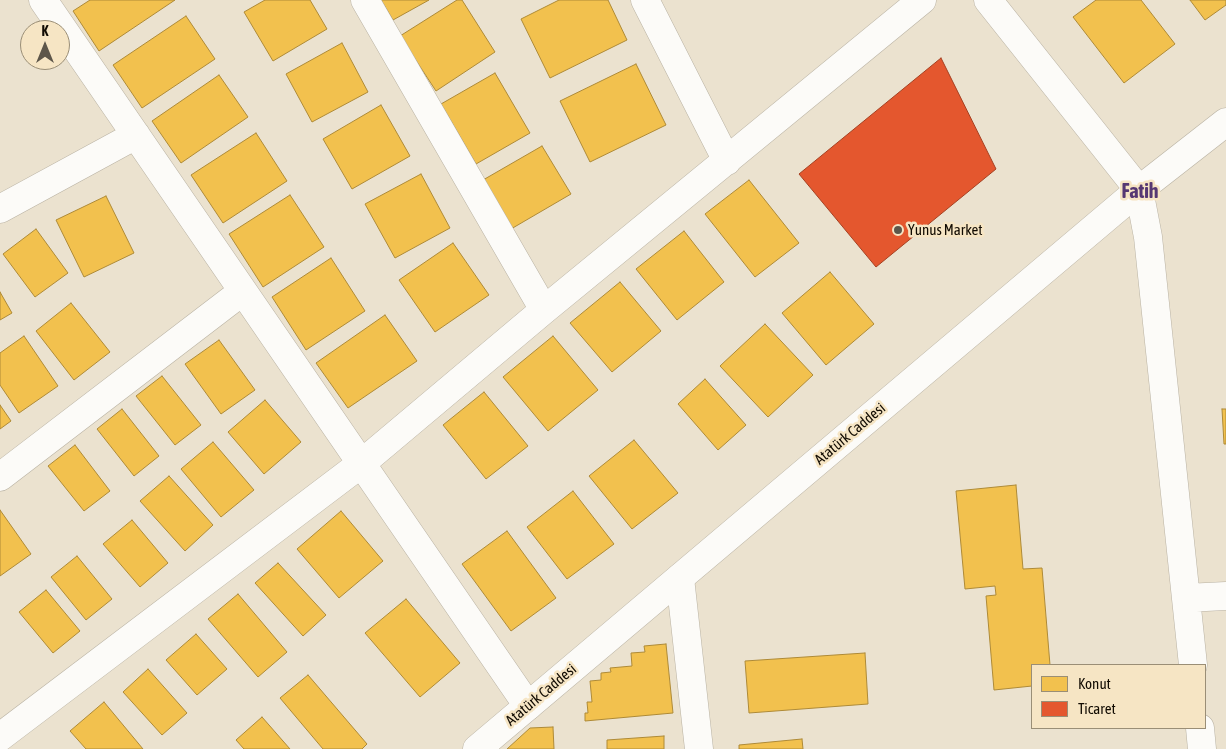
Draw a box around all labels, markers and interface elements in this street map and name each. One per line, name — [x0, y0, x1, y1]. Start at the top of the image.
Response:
north arrow — [20, 20, 70, 70]
text: K — [42, 23, 48, 39]
district label: Fatih — [1121, 180, 1159, 204]
place label: Yunus Market — [908, 221, 983, 239]
marker: Yunus Market — [892, 224, 904, 236]
street label: Atatürk Caddesi — [811, 399, 889, 469]
street label: Atatürk Caddesi — [502, 660, 580, 730]
legend — [1031, 664, 1206, 729]
text: Konut — [1078, 675, 1111, 692]
text: Ticaret — [1078, 700, 1116, 717]

